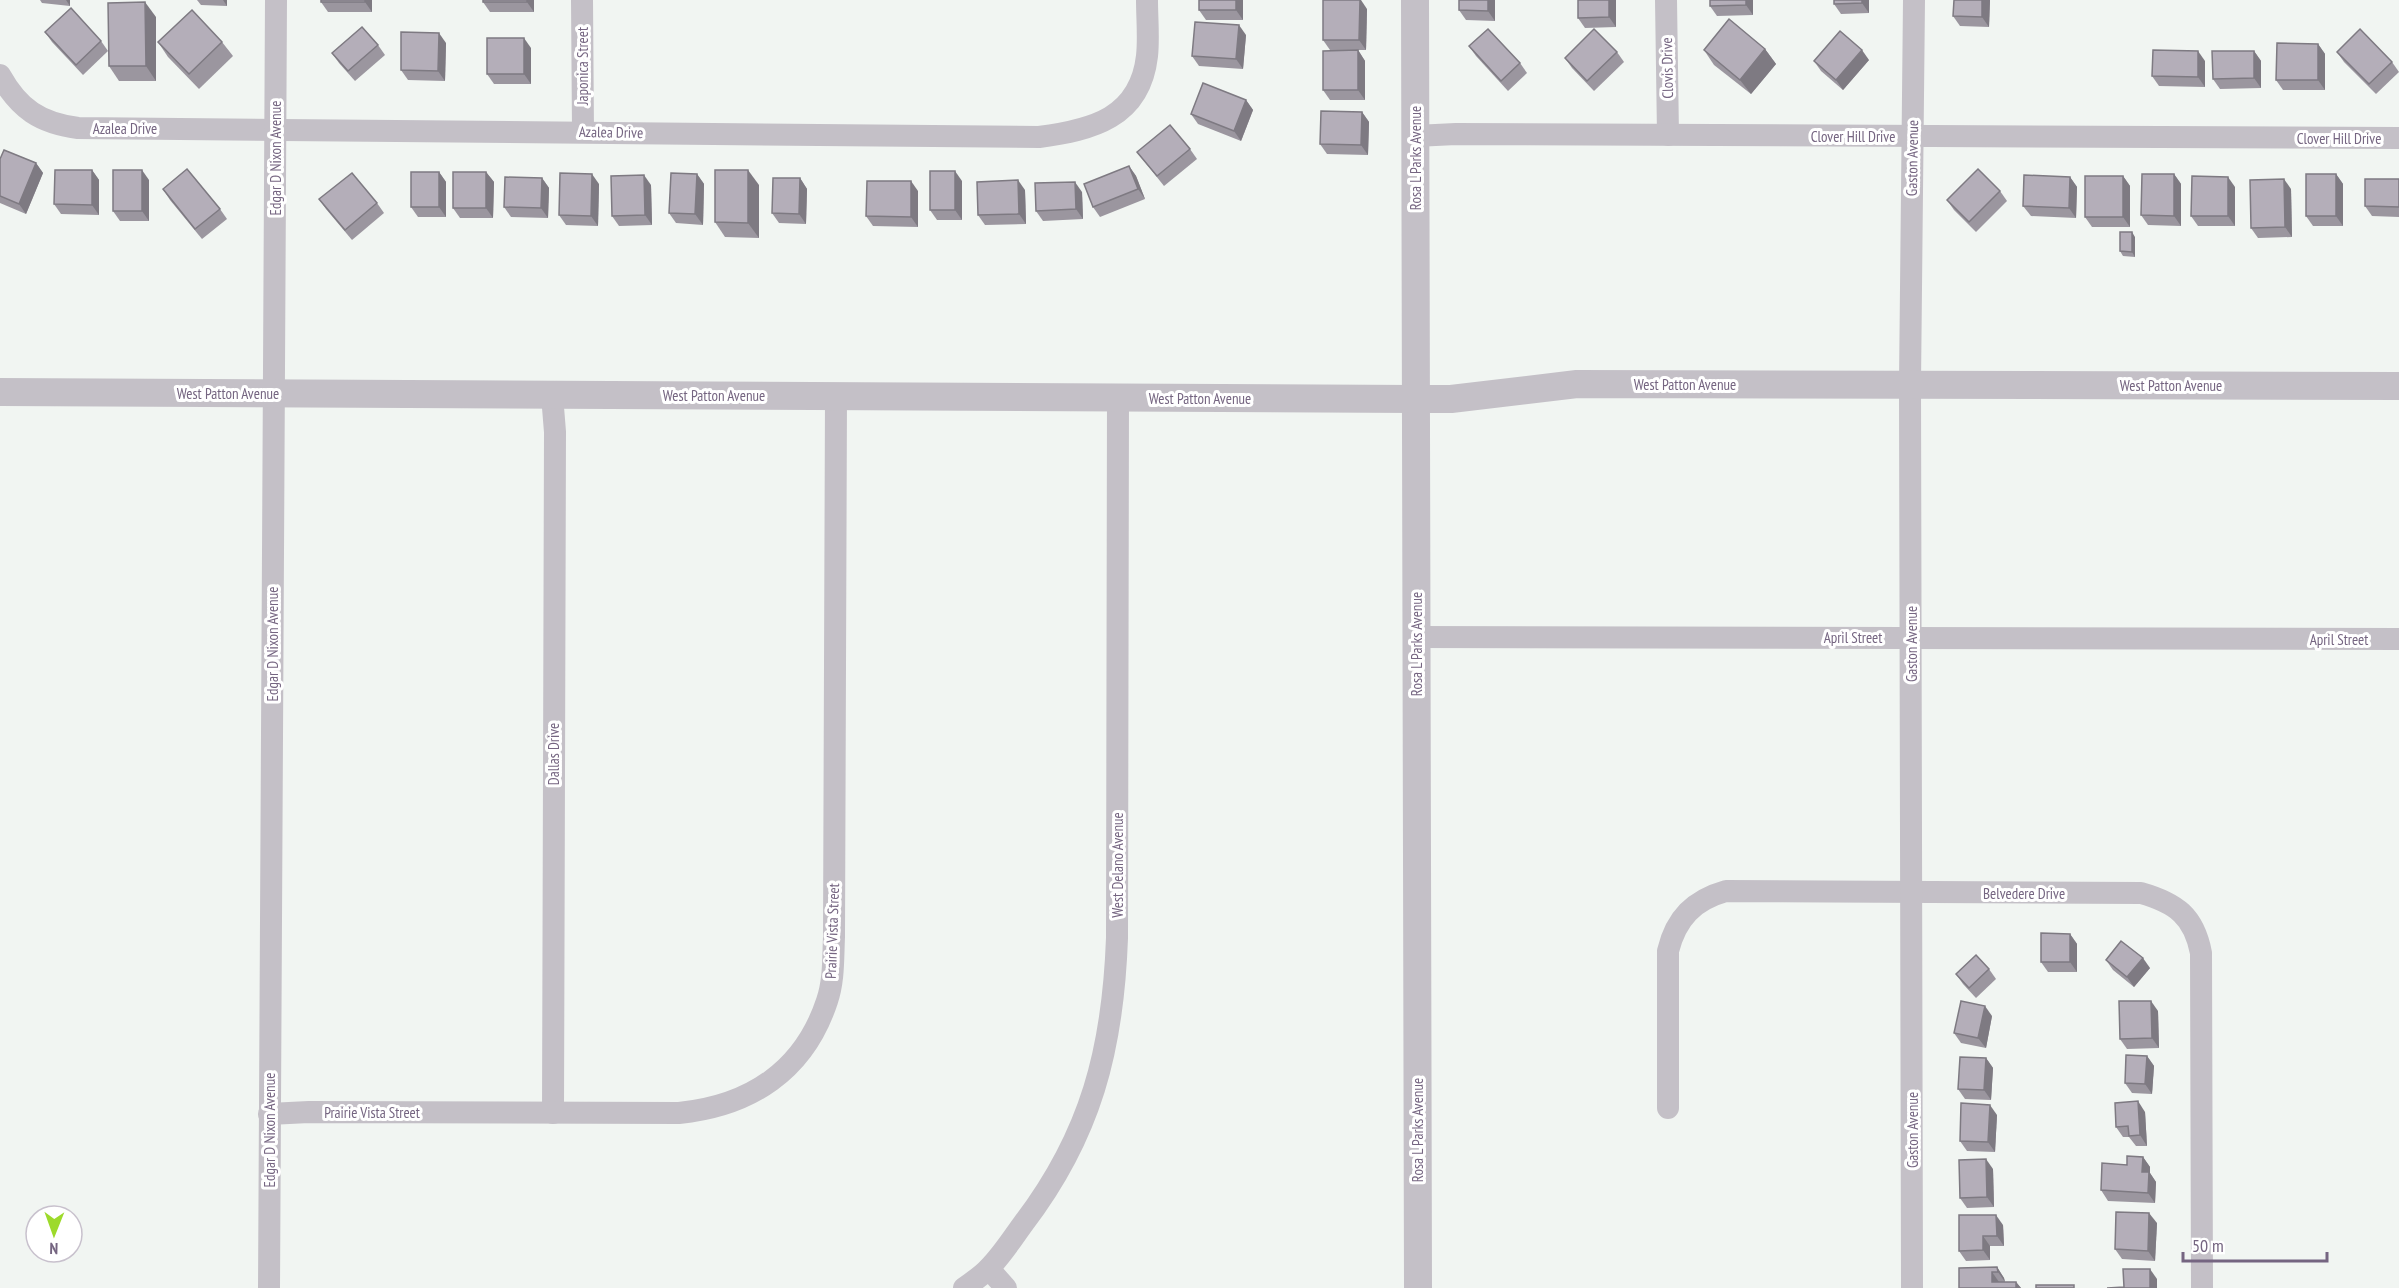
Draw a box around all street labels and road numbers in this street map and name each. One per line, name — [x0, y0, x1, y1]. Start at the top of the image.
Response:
street label: Japonica Street — [573, 27, 592, 106]
street label: Clovis Drive — [1657, 37, 1677, 99]
street label: Edgar D Nixon Avenue — [266, 101, 285, 215]
street label: Rosa L Parks Avenue — [1406, 106, 1425, 210]
street label: Azalea Drive — [93, 119, 157, 138]
street label: Gaston Avenue — [1902, 120, 1922, 196]
street label: Azalea Drive — [579, 122, 643, 142]
street label: Clover Hill Drive — [1811, 127, 1895, 146]
street label: Clover Hill Drive — [2297, 129, 2381, 148]
street label: West Patton Avenue — [1634, 375, 1736, 394]
street label: West Patton Avenue — [2120, 376, 2222, 395]
street label: West Patton Avenue — [177, 384, 279, 403]
street label: West Patton Avenue — [663, 386, 765, 405]
street label: West Patton Avenue — [1149, 389, 1251, 408]
street label: Edgar D Nixon Avenue — [263, 587, 282, 701]
street label: Rosa L Parks Avenue — [1407, 592, 1426, 696]
street label: Gaston Avenue — [1902, 606, 1921, 682]
street label: April Street — [1824, 628, 1882, 647]
street label: April Street — [2310, 630, 2368, 649]
street label: Dallas Drive — [544, 723, 563, 785]
street label: West Delano Avenue — [1108, 812, 1127, 918]
street label: Prairie Vista Street — [821, 883, 843, 979]
street label: Belvedere Drive — [1983, 884, 2065, 903]
street label: Edgar D Nixon Avenue — [260, 1073, 279, 1187]
street label: Rosa L Parks Avenue — [1408, 1078, 1427, 1182]
street label: Gaston Avenue — [1903, 1092, 1922, 1168]
street label: Prairie Vista Street — [324, 1103, 420, 1122]

